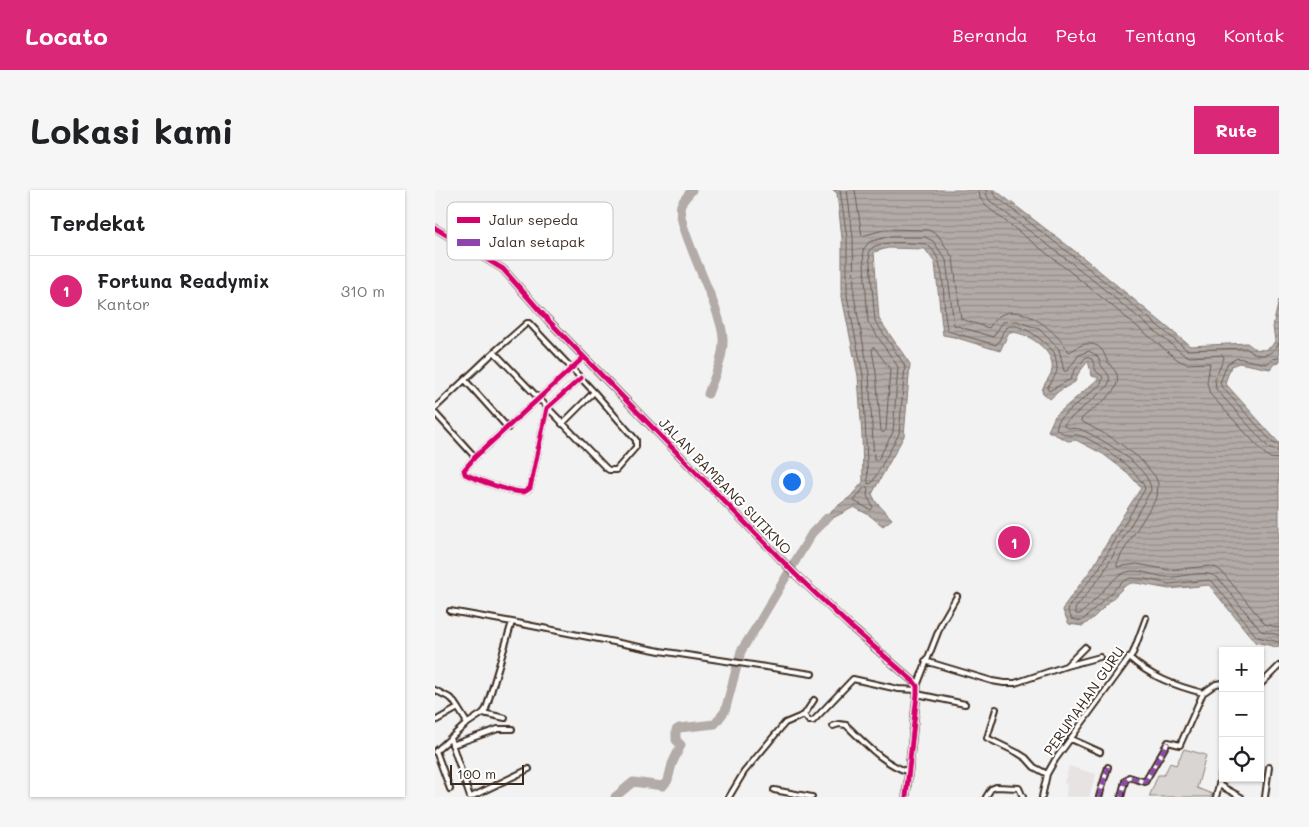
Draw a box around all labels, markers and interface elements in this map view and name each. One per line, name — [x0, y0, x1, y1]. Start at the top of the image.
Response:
text: Locato — [25, 20, 108, 51]
text: Beranda — [953, 23, 1028, 47]
text: Peta — [1056, 23, 1097, 47]
text: Tentang — [1125, 23, 1196, 47]
text: Kontak — [1224, 23, 1284, 47]
button: Rute — [1194, 106, 1279, 154]
text: Lokasi kami — [30, 107, 234, 153]
legend — [447, 202, 613, 260]
text: Terdekat — [50, 209, 145, 236]
text: Jalur sepeda — [489, 210, 578, 229]
text: Jalan setapak — [489, 232, 585, 251]
text: Fortuna Readymix — [97, 268, 269, 293]
text: 1 — [62, 280, 70, 301]
text: 310 m — [341, 280, 385, 301]
text: Kantor — [97, 293, 150, 314]
street label: JALAN BAMBANG SUTIKNO — [655, 413, 796, 558]
your location — [779, 469, 805, 495]
pin: 1 — [998, 523, 1030, 561]
street label: PERUMAHAN GURU — [1039, 643, 1128, 759]
map controls — [1219, 647, 1264, 782]
button: + — [1219, 647, 1264, 692]
button: − — [1219, 692, 1264, 737]
button: locate — [1219, 737, 1264, 782]
scale bar — [450, 762, 524, 785]
text: 100 m — [457, 764, 496, 783]

